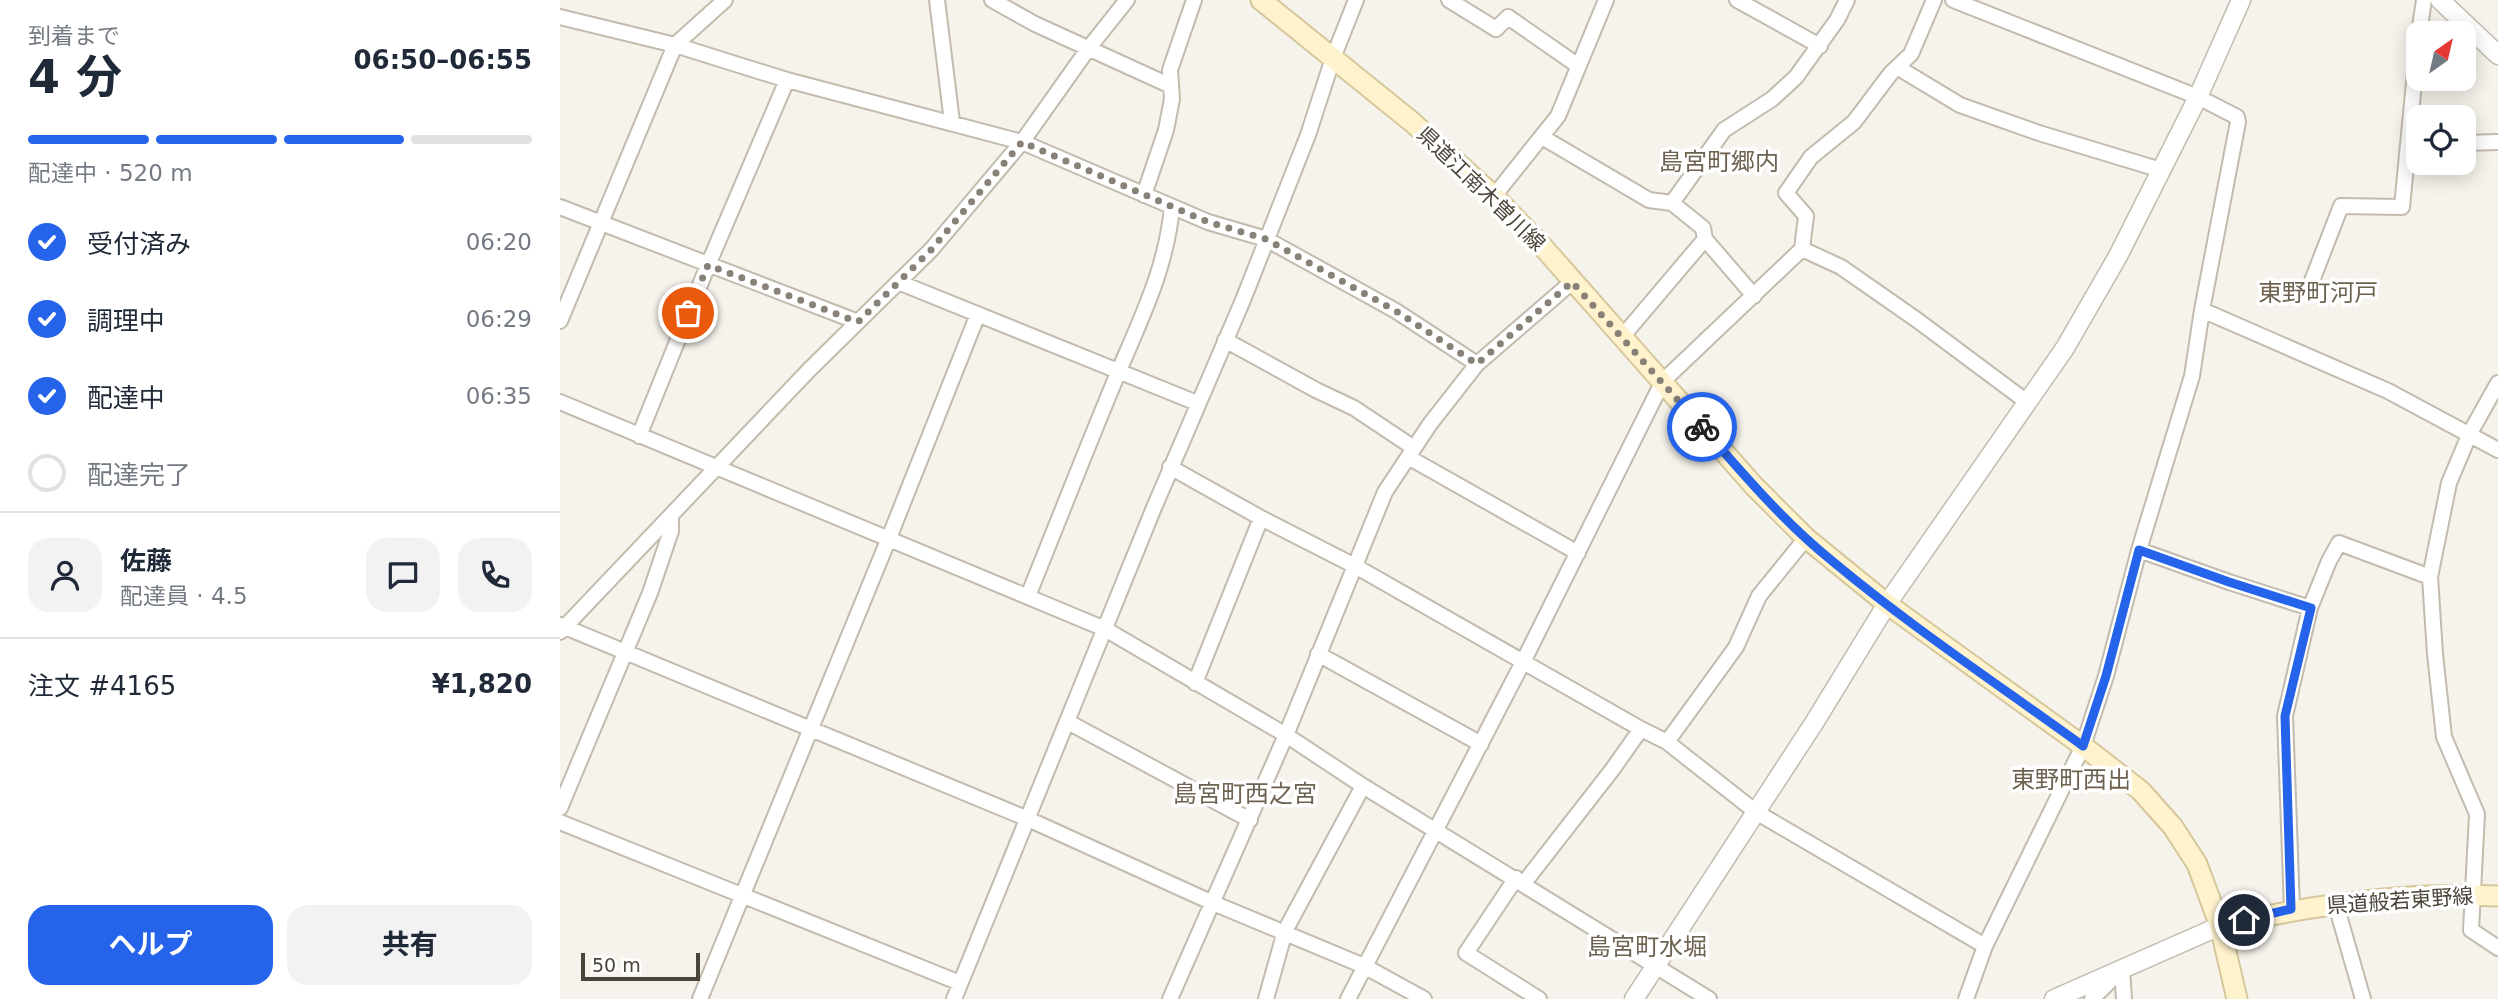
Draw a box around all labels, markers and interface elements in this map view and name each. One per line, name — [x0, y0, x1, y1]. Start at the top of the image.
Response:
north arrow — [2406, 21, 2476, 91]
map controls — [2406, 21, 2476, 175]
text: 到着まで — [28, 23, 120, 49]
text: 06:50–06:55 — [353, 45, 532, 75]
text: 4 分 — [28, 50, 122, 104]
button: locate — [2406, 105, 2476, 175]
street label: 県道江南木曽川線 — [1412, 122, 1550, 256]
district label: 島宮町郷内 — [1659, 148, 1779, 176]
text: 配達中 · 520 m — [28, 160, 193, 186]
icon: check — [28, 223, 66, 261]
text: 受付済み — [87, 229, 191, 259]
text: 06:20 — [466, 229, 532, 255]
district label: 東野町河戸 — [2258, 279, 2378, 307]
pin — [658, 283, 718, 343]
icon: bag — [669, 294, 707, 332]
icon: check — [28, 300, 66, 338]
text: 調理中 — [87, 306, 165, 336]
text: 06:29 — [466, 306, 532, 332]
icon: check — [28, 377, 66, 415]
text: 配達中 — [87, 383, 165, 413]
text: 06:35 — [466, 383, 532, 409]
courier — [1667, 392, 1737, 462]
icon: bike — [1683, 408, 1721, 446]
text: 配達完了 — [87, 460, 191, 490]
button: person — [28, 538, 102, 612]
button: chat — [366, 538, 440, 612]
button: phone — [458, 538, 532, 612]
text: 佐藤 — [120, 546, 172, 576]
text: 配達員 · 4.5 — [120, 583, 248, 609]
text: ¥1,820 — [432, 669, 532, 699]
text: 注文 #4165 — [28, 671, 176, 701]
district label: 東野町西出 — [2011, 766, 2131, 794]
district label: 島宮町西之宮 — [1173, 780, 1317, 808]
street label: 県道般若東野線 — [2326, 884, 2474, 918]
pin — [2214, 890, 2274, 950]
icon: home — [2225, 901, 2263, 939]
button: ヘルプ — [28, 905, 273, 985]
button: 共有 — [287, 905, 532, 985]
district label: 島宮町水堀 — [1587, 933, 1707, 961]
scale bar — [581, 950, 700, 982]
text: 50 m — [592, 954, 641, 976]

